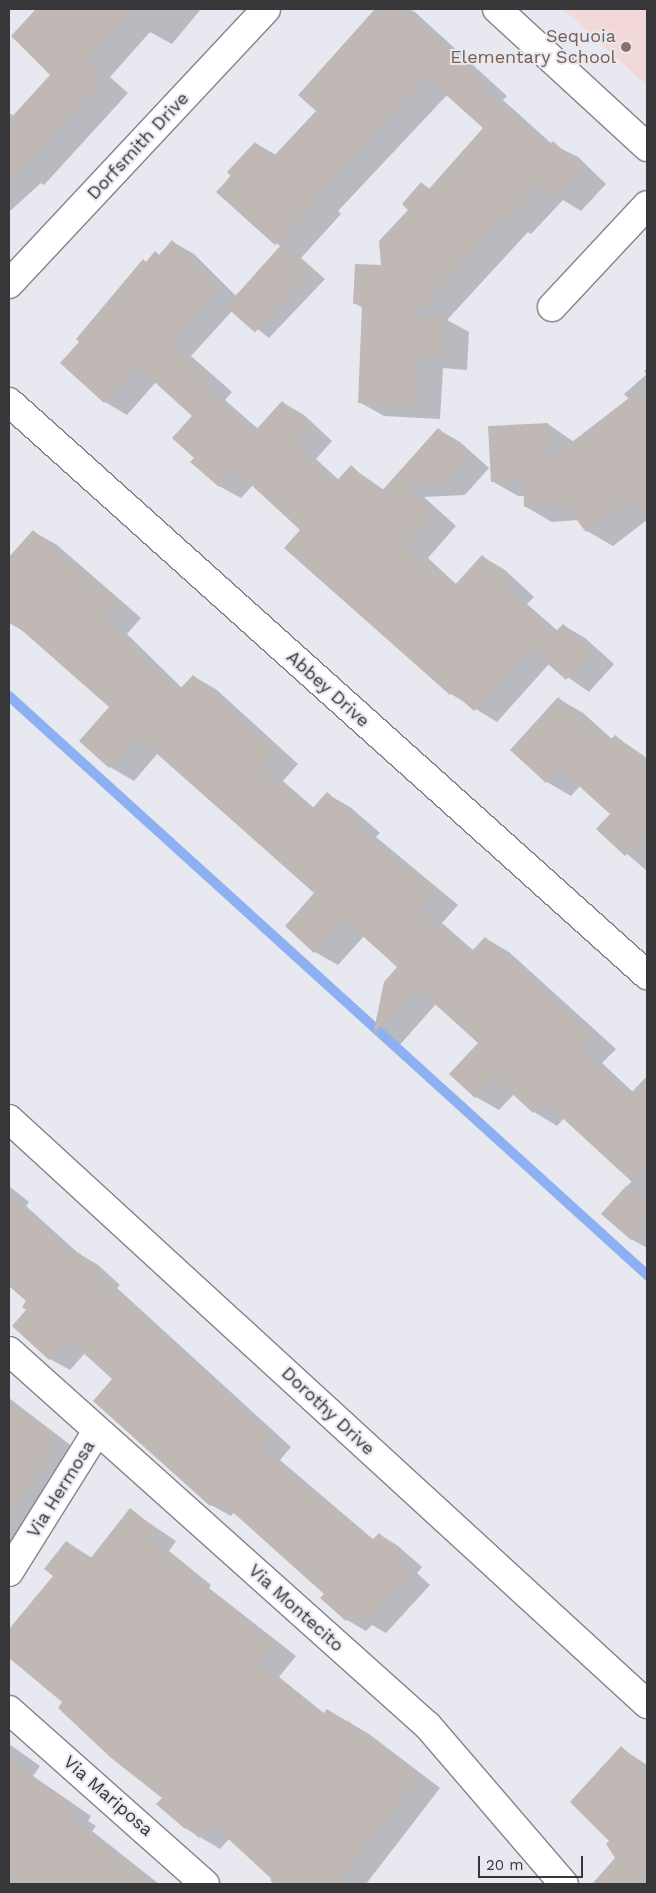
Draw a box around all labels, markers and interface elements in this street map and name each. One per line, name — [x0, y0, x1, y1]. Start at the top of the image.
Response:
place label: Sequoia Elementary School — [450, 26, 616, 68]
marker: Sequoia Elementary School — [620, 41, 632, 53]
street label: Dorfsmith Drive — [83, 88, 193, 204]
street label: Abbey Drive — [282, 646, 374, 732]
street label: Dorothy Drive — [277, 1362, 379, 1460]
street label: Via Hermosa — [22, 1436, 100, 1542]
street label: Via Montecito — [244, 1560, 348, 1656]
street label: Via Mariposa — [59, 1751, 157, 1841]
scale bar — [481, 1846, 586, 1878]
text: 20 m — [486, 1856, 524, 1874]

